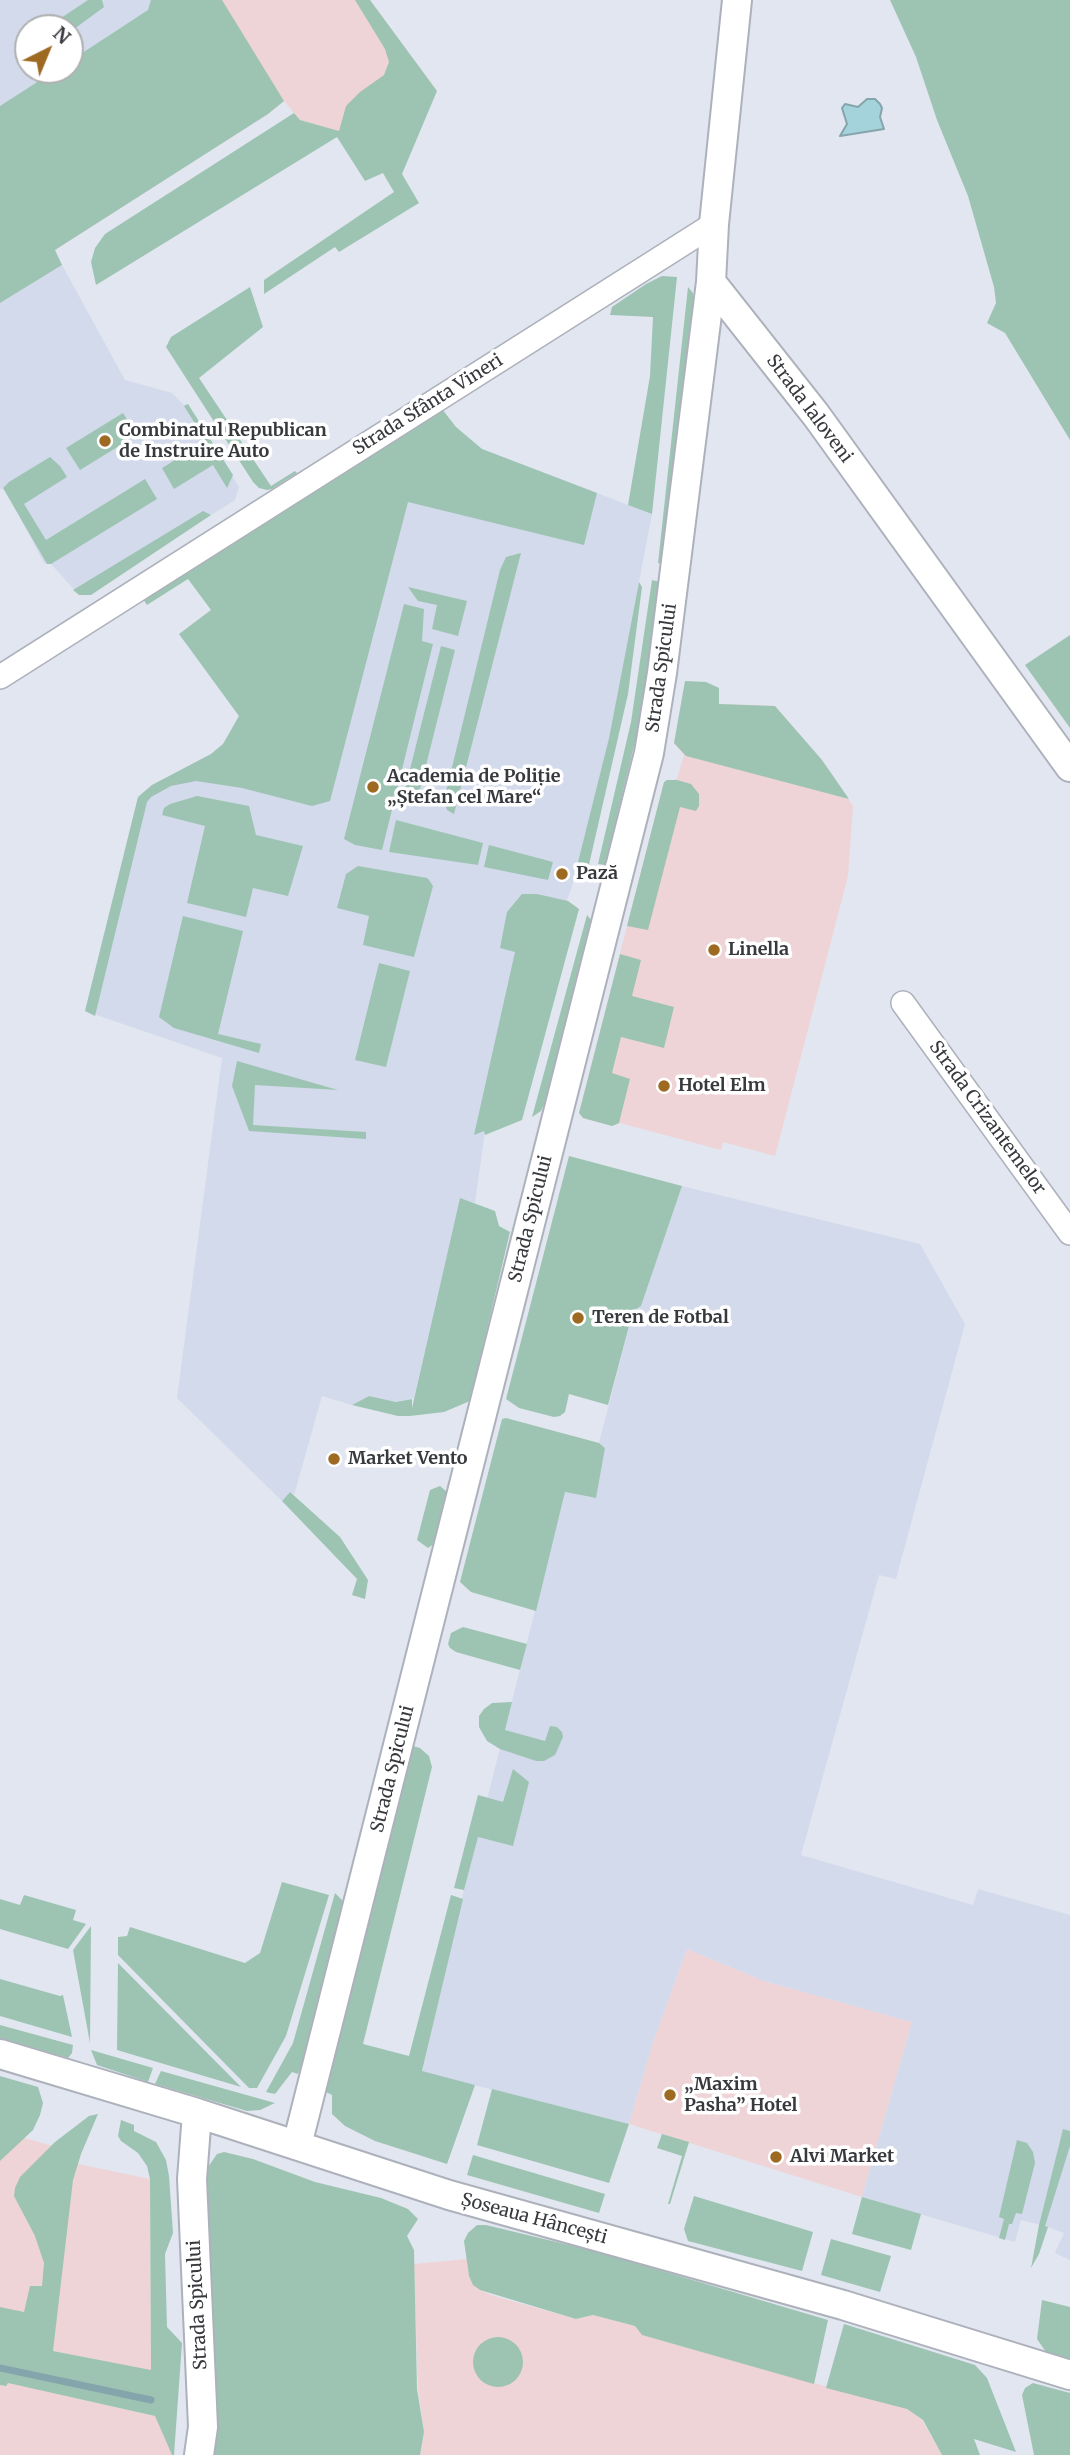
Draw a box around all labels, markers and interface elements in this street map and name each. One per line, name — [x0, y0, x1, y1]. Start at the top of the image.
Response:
north arrow — [14, 14, 84, 84]
text: N — [48, 21, 76, 49]
street label: Strada Sfânta Vineri — [349, 350, 507, 460]
street label: Strada Ialoveni — [761, 351, 857, 467]
place label: Combinatul Republican de Instruire Auto — [119, 420, 327, 462]
marker: Combinatul Republican de Instruire Auto — [97, 433, 113, 449]
street label: Strada Spicului — [642, 602, 682, 734]
place label: Academia de Poliție „Ștefan cel Mare“ — [387, 766, 561, 808]
marker: Academia de Poliție „Ștefan cel Mare“ — [365, 779, 381, 795]
place label: Pază — [576, 863, 618, 885]
marker: Pază — [554, 866, 570, 882]
place label: Linella — [728, 939, 789, 961]
marker: Linella — [706, 942, 722, 958]
street label: Strada Crizantemelor — [924, 1037, 1050, 1199]
place label: Hotel Elm — [678, 1075, 766, 1097]
marker: Hotel Elm — [656, 1078, 672, 1094]
street label: Strada Spicului — [505, 1153, 557, 1285]
place label: Teren de Fotbal — [592, 1307, 729, 1329]
marker: Teren de Fotbal — [570, 1310, 586, 1326]
place label: Market Vento — [348, 1448, 468, 1470]
marker: Market Vento — [326, 1451, 342, 1467]
street label: Strada Spicului — [367, 1703, 419, 1835]
place label: „Maxim Pasha” Hotel — [684, 2074, 797, 2116]
marker: „Maxim Pasha” Hotel — [662, 2087, 678, 2103]
place label: Alvi Market — [790, 2146, 894, 2168]
marker: Alvi Market — [768, 2149, 784, 2165]
street label: Șoseaua Hâncești — [458, 2189, 610, 2249]
street label: Strada Spicului — [184, 2239, 212, 2371]

